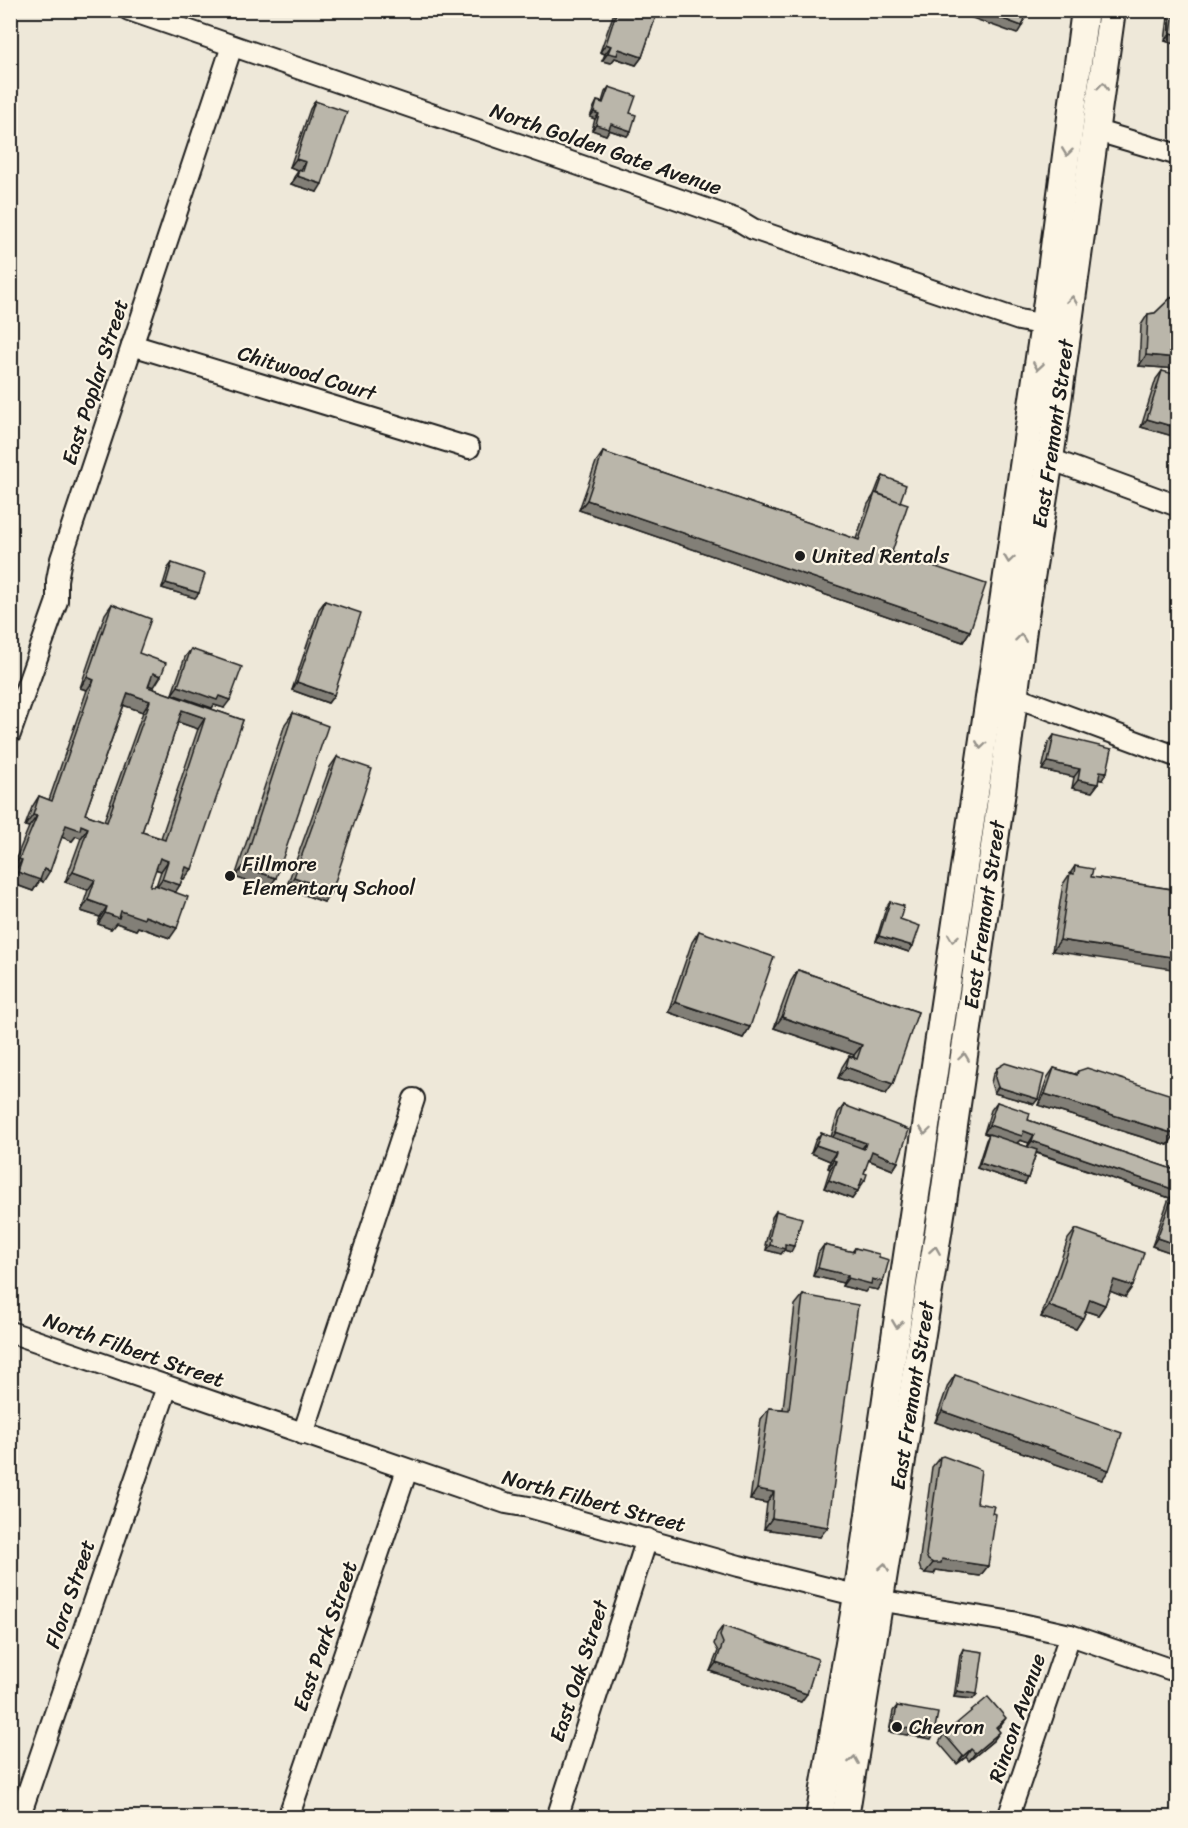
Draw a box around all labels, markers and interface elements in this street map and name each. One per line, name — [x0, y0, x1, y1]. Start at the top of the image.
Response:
one-way arrow — [1096, 82, 1108, 91]
street label: North Golden Gate Avenue — [485, 91, 727, 207]
one-way arrow — [1061, 147, 1073, 156]
street label: East Poplar Street — [50, 294, 140, 470]
one-way arrow — [1066, 295, 1078, 305]
street label: Chitwood Court — [233, 334, 383, 413]
street label: East Fremont Street — [1020, 335, 1086, 531]
one-way arrow — [1032, 361, 1045, 371]
place label: United Rentals — [812, 537, 949, 575]
marker: United Rentals — [793, 549, 807, 563]
one-way arrow — [1003, 554, 1015, 563]
one-way arrow — [1015, 634, 1027, 643]
one-way arrow — [976, 740, 988, 749]
street label: East Fremont Street — [952, 816, 1017, 1012]
place label: Fillmore Elementary School — [242, 845, 416, 907]
marker: Fillmore Elementary School — [223, 869, 237, 883]
one-way arrow — [948, 933, 960, 942]
one-way arrow — [957, 1053, 969, 1062]
one-way arrow — [919, 1126, 931, 1135]
one-way arrow — [928, 1245, 941, 1255]
street label: East Fremont Street — [879, 1297, 946, 1492]
street label: North Filbert Street — [38, 1301, 230, 1399]
one-way arrow — [891, 1319, 903, 1328]
street label: North Filbert Street — [498, 1458, 690, 1544]
street label: Flora Street — [34, 1534, 106, 1654]
street label: East Park Street — [282, 1556, 368, 1716]
one-way arrow — [878, 1562, 890, 1572]
street label: East Oak Street — [538, 1593, 620, 1747]
street label: Rincon Avenue — [977, 1648, 1057, 1788]
place label: Chevron — [909, 1708, 984, 1746]
marker: Chevron — [890, 1720, 904, 1734]
one-way arrow — [847, 1755, 860, 1765]

